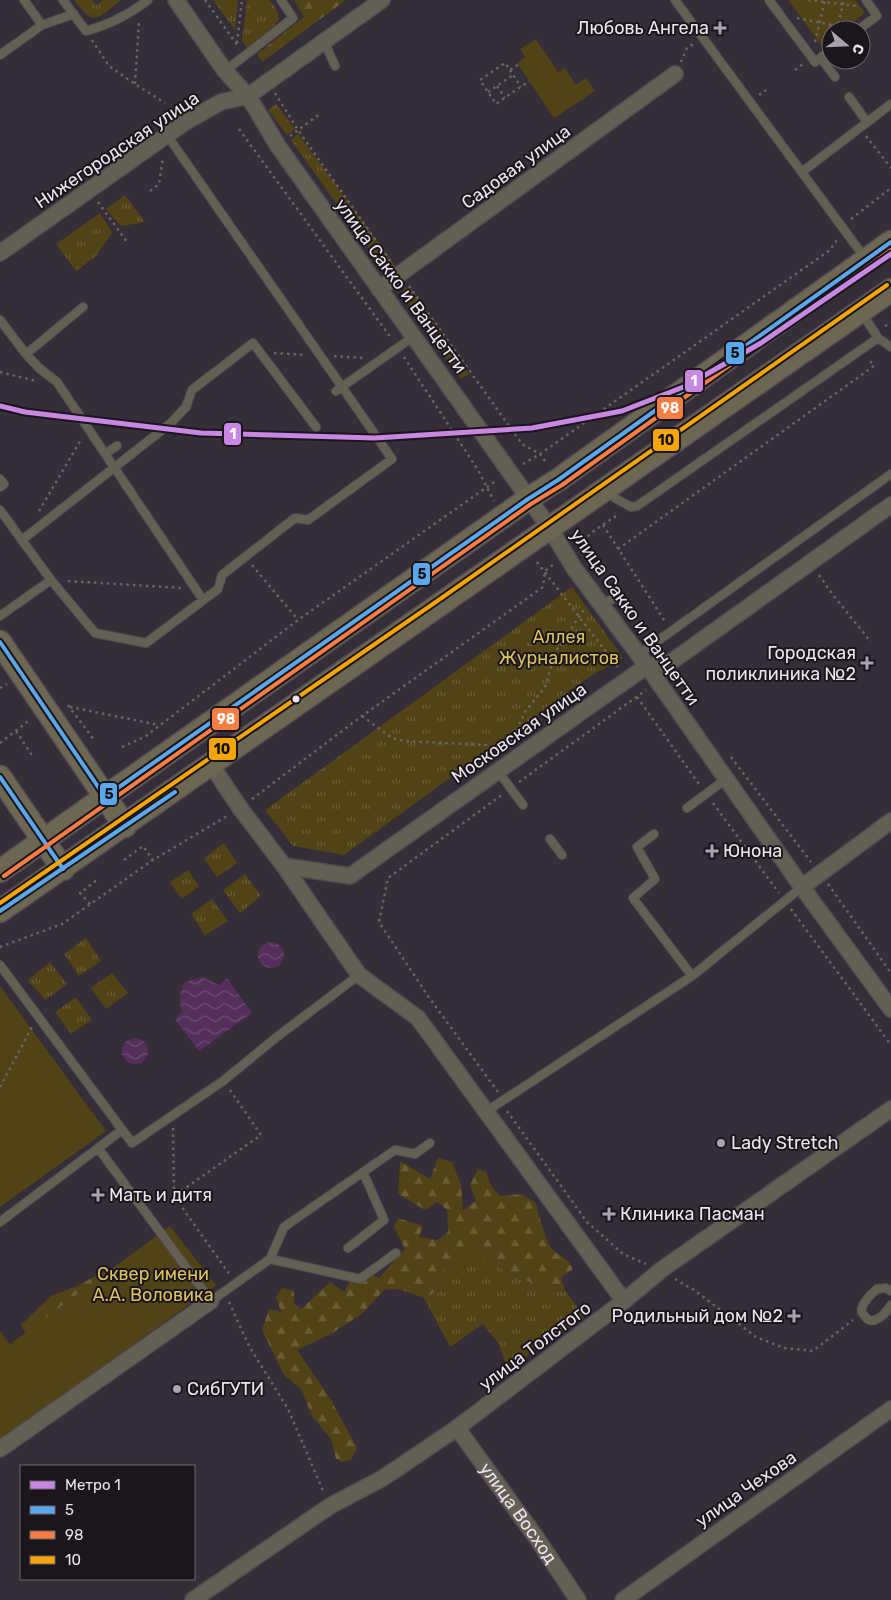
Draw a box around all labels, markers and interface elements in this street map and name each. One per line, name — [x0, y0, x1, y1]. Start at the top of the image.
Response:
place label: Любовь Ангела — [577, 17, 709, 39]
north arrow — [821, 20, 871, 70]
marker: Любовь Ангела — [713, 21, 727, 35]
text: С — [848, 42, 867, 57]
street label: Нижегородская улица — [31, 87, 203, 213]
street label: Садовая улица — [457, 120, 575, 214]
street label: улица Сакко и Ванцетти — [330, 194, 472, 378]
line badge: 5 — [725, 341, 745, 365]
text: 5 — [730, 345, 740, 362]
line badge: 1 — [684, 369, 704, 393]
text: 1 — [691, 373, 698, 390]
line badge: 98 — [656, 396, 684, 420]
text: 98 — [661, 400, 679, 417]
line badge: 1 — [223, 422, 242, 446]
text: 1 — [230, 426, 237, 443]
line badge: 10 — [652, 428, 680, 452]
text: 10 — [658, 432, 674, 449]
street label: улица Сакко и Ванцетти — [566, 524, 704, 710]
line badge: 5 — [412, 562, 431, 586]
text: 5 — [417, 566, 427, 583]
park label: Аллея Журналистов — [499, 626, 619, 669]
place label: Городская поликлиника №2 — [705, 642, 856, 685]
marker: Городская поликлиника №2 — [860, 656, 874, 670]
street label: Московская улица — [447, 678, 591, 788]
unlabelled marker — [291, 694, 301, 704]
line badge: 98 — [211, 707, 240, 731]
text: 98 — [217, 711, 235, 728]
line badge: 10 — [208, 737, 237, 761]
text: 10 — [214, 741, 230, 758]
line badge: 5 — [99, 782, 118, 806]
text: 5 — [104, 786, 114, 803]
place label: Юнона — [723, 840, 782, 862]
marker: Юнона — [705, 844, 719, 858]
place label: Lady Stretch — [731, 1132, 839, 1154]
marker: Lady Stretch — [715, 1137, 727, 1149]
place label: Мать и дитя — [109, 1184, 212, 1206]
marker: Мать и дитя — [91, 1188, 105, 1202]
place label: Клиника Пасман — [620, 1203, 765, 1225]
marker: Клиника Пасман — [602, 1207, 616, 1221]
park label: Cквер имени А.А. Воловика — [92, 1263, 214, 1306]
street label: улица Толстого — [475, 1297, 595, 1395]
place label: Родильный дом №2 — [612, 1305, 783, 1327]
marker: Родильный дом №2 — [787, 1309, 801, 1323]
place label: СибГУТИ — [187, 1378, 264, 1400]
marker: СибГУТИ — [171, 1383, 183, 1395]
street label: улица Чехова — [691, 1446, 801, 1532]
street label: улица Восход — [475, 1458, 562, 1568]
legend — [20, 1465, 195, 1580]
text: Метро 1 — [65, 1476, 121, 1494]
text: 5 — [65, 1501, 74, 1519]
text: 98 — [65, 1526, 83, 1544]
text: 10 — [65, 1551, 81, 1569]

